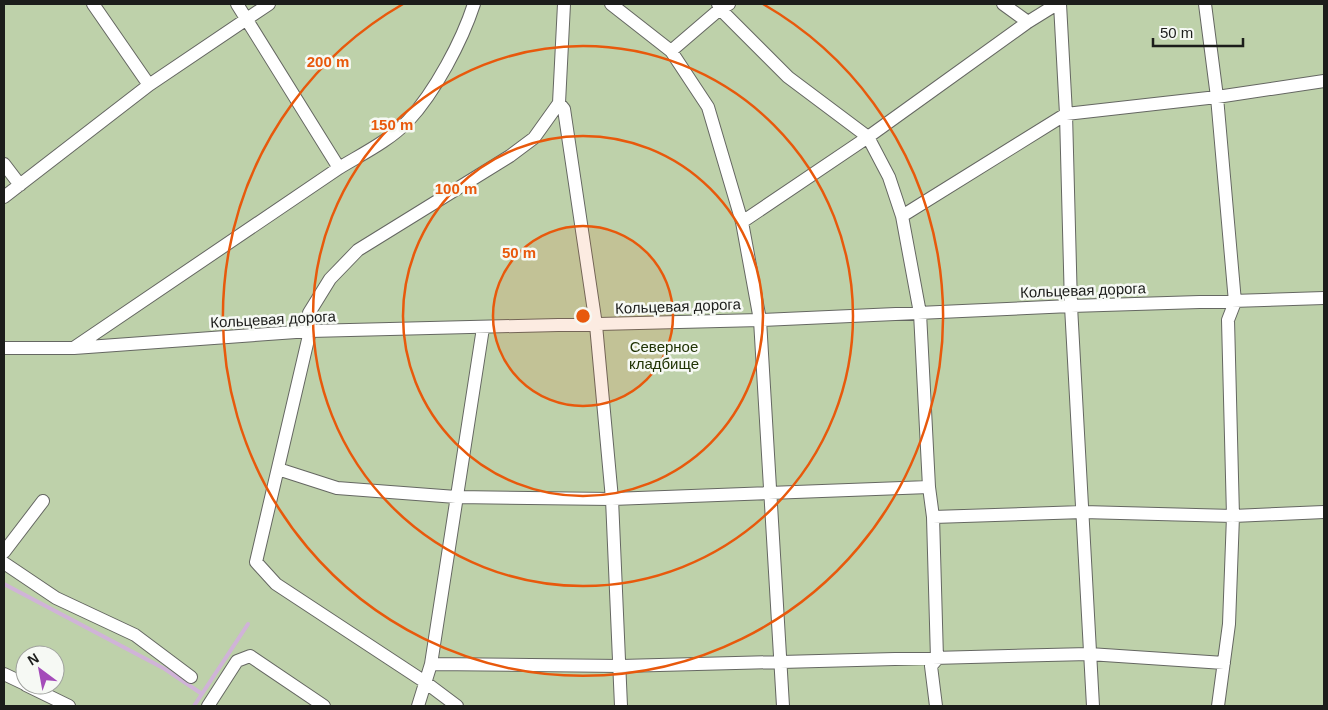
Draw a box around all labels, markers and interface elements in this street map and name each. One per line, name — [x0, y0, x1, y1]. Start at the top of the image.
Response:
scale bar — [1153, 15, 1243, 47]
text: 50 m — [1160, 24, 1193, 41]
text: 200 m — [307, 53, 349, 70]
text: 150 m — [371, 116, 413, 133]
text: 100 m — [435, 180, 477, 197]
text: 50 m — [502, 244, 536, 261]
street label: Кольцевая дорога — [1020, 279, 1147, 301]
street label: Кольцевая дорога — [615, 295, 742, 317]
street label: Кольцевая дорога — [210, 307, 337, 331]
centre of rings — [574, 307, 592, 325]
park label: Северное кладбище — [629, 338, 699, 372]
north arrow — [15, 645, 65, 695]
text: N — [25, 650, 42, 668]

